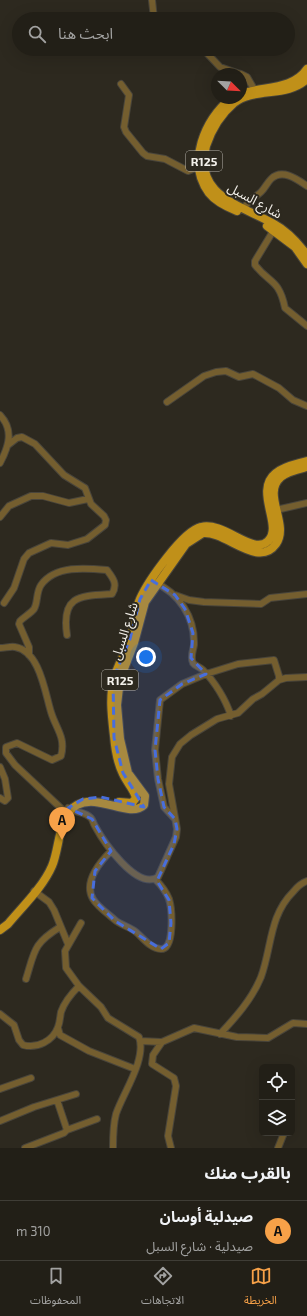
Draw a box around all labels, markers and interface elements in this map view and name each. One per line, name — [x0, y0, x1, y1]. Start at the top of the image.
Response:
search box — [12, 12, 295, 56]
icon: search — [26, 23, 48, 45]
text: ابحث هنا — [58, 24, 113, 42]
north arrow — [211, 68, 247, 104]
road number: R125 — [186, 151, 222, 171]
street label: شارع السبل — [224, 179, 285, 224]
street label: شارع السبل — [107, 600, 144, 663]
your location — [136, 647, 156, 667]
road number: R125 — [102, 670, 138, 690]
pin: A — [49, 807, 75, 840]
map controls — [259, 1064, 295, 1136]
button: locate — [259, 1064, 295, 1100]
button: layers — [259, 1100, 295, 1136]
text: بالقرب منك — [204, 1162, 291, 1182]
text: صيدلية أوسان — [160, 1207, 253, 1225]
text: 310 m — [16, 1223, 51, 1239]
text: A — [274, 1223, 282, 1239]
text: صيدلية · شارع السبل — [146, 1238, 253, 1254]
tab: المحفوظات — [30, 1265, 81, 1312]
tab: الاتجاهات — [141, 1265, 184, 1312]
tab: الخريطة — [244, 1265, 277, 1312]

